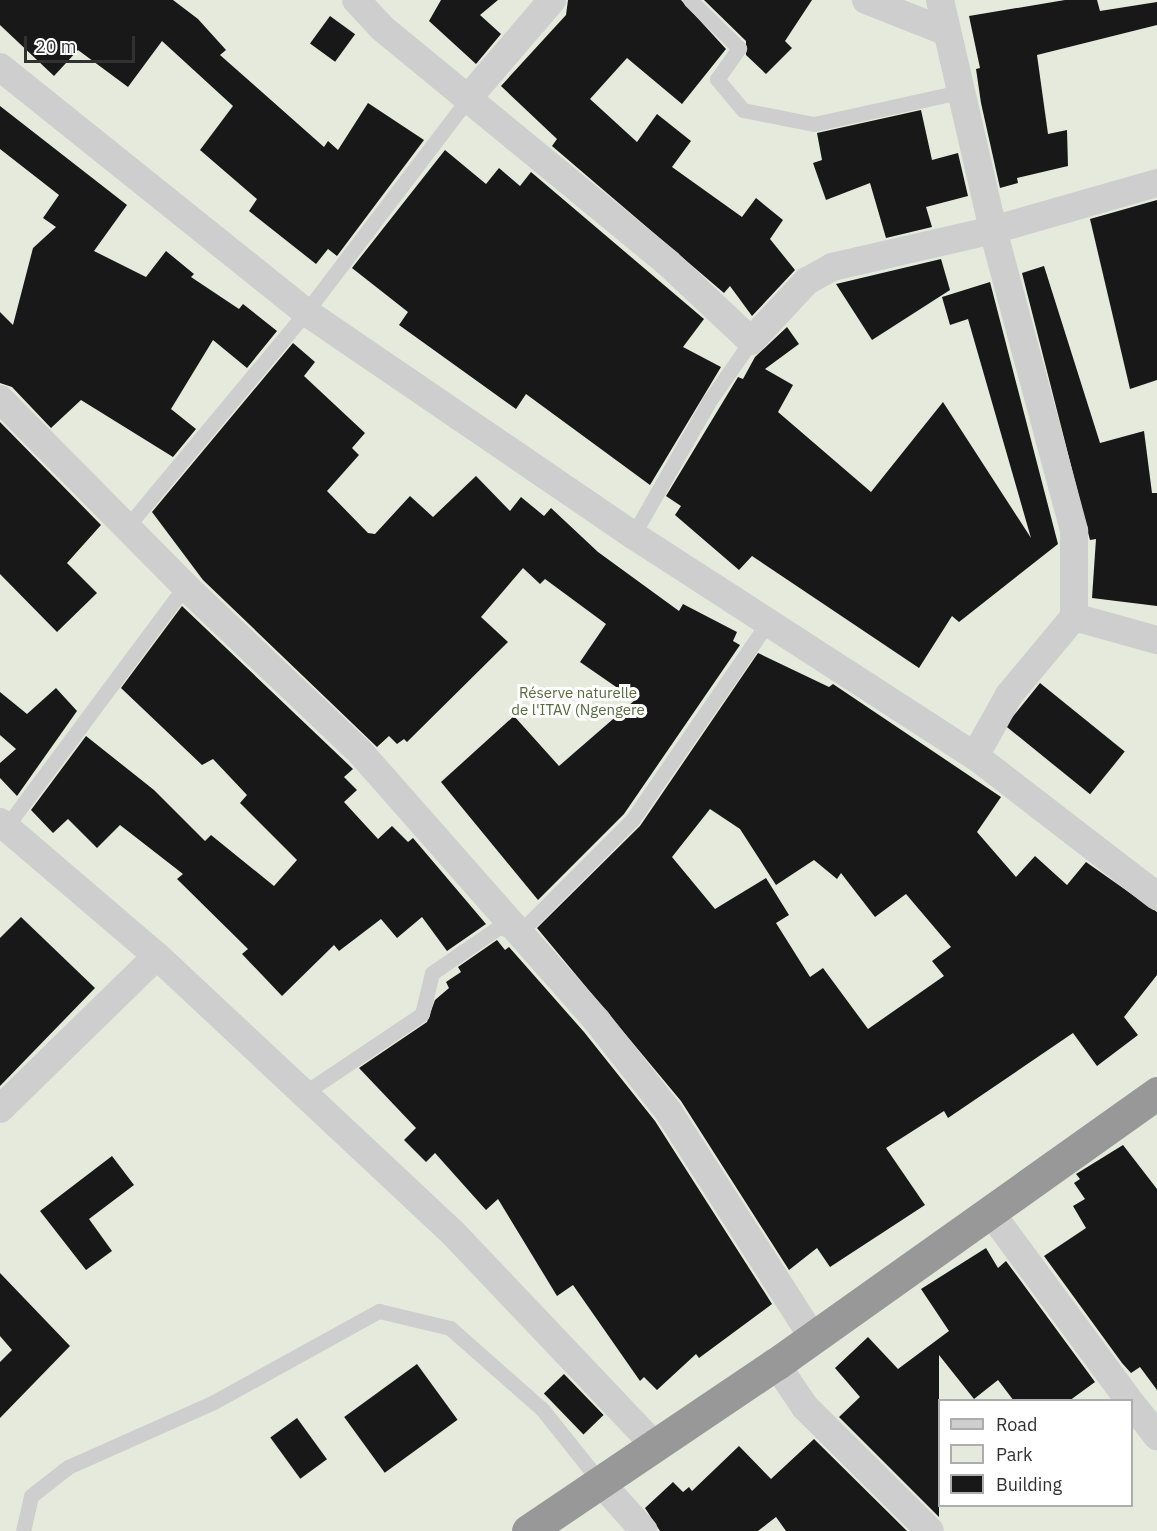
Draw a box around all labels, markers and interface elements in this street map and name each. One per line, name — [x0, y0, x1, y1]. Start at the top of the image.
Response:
scale bar — [27, 24, 138, 62]
text: 20 m — [35, 35, 77, 58]
park label: Réserve naturelle de l'ITAV (Ngengere — [511, 683, 645, 718]
legend — [938, 1399, 1133, 1507]
text: Road — [996, 1413, 1037, 1436]
text: Park — [996, 1443, 1032, 1466]
text: Building — [996, 1473, 1062, 1496]

